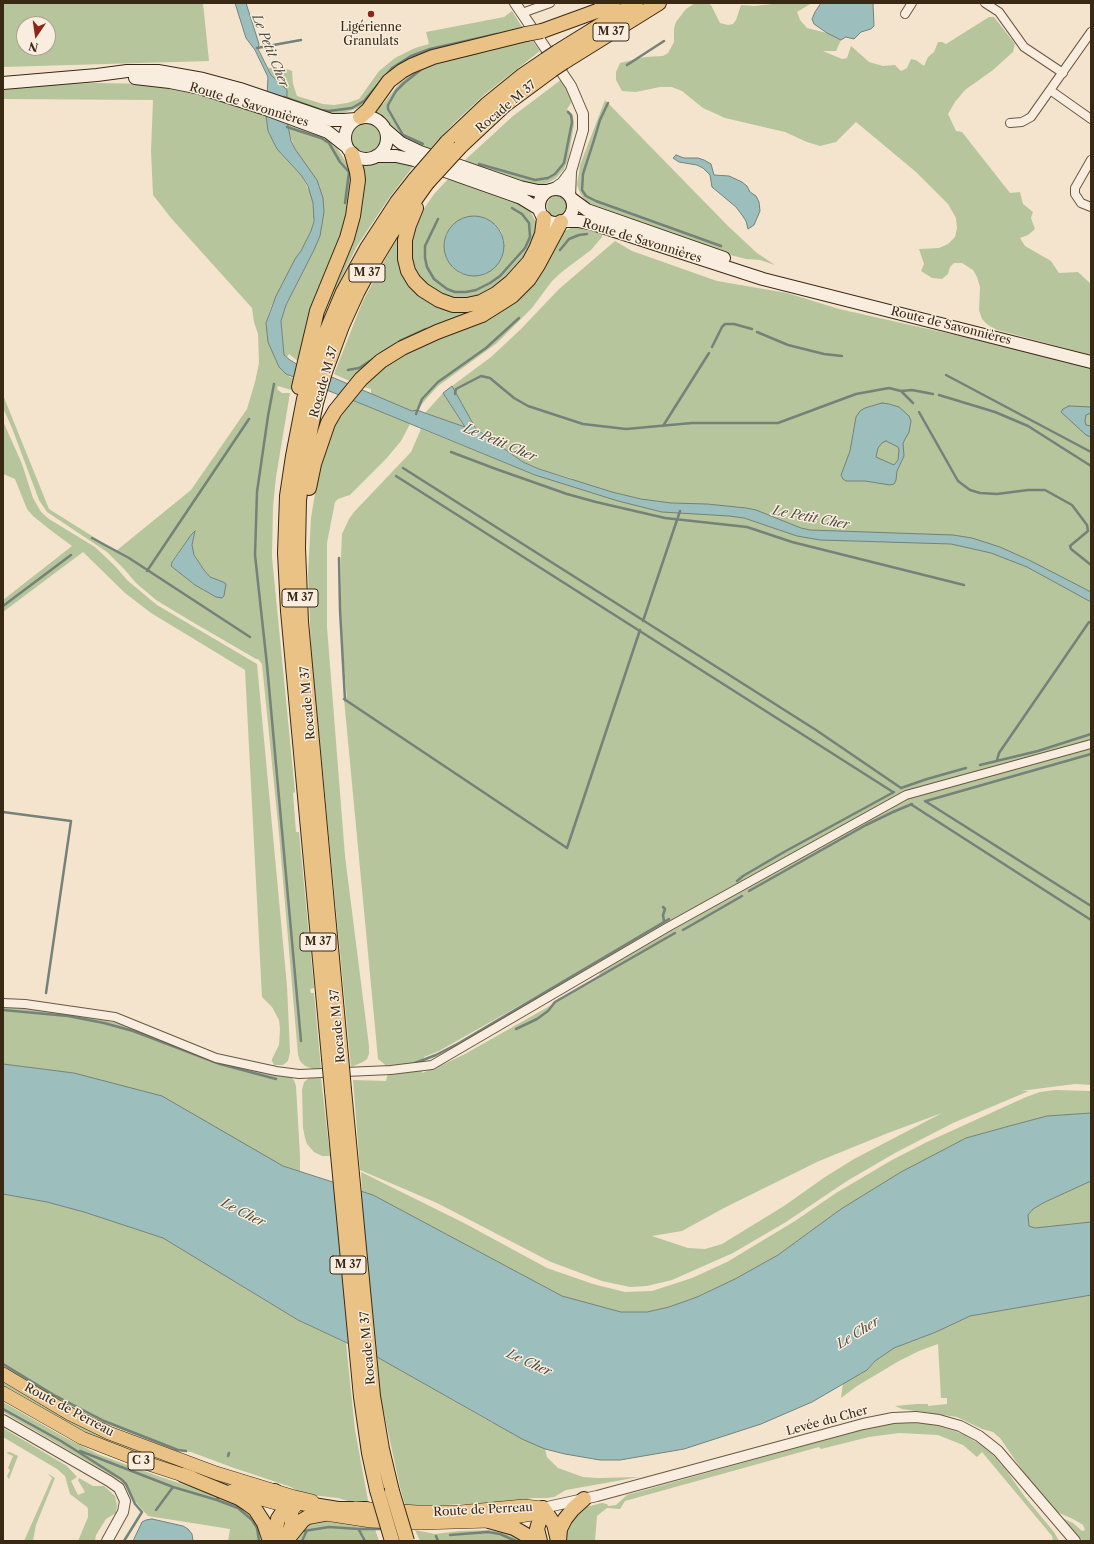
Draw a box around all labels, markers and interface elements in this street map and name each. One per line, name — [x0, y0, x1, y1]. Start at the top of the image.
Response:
marker: Ligérienne Granulats — [366, 9, 376, 19]
water label: Le Petit Cher — [248, 12, 292, 90]
north arrow — [16, 16, 56, 56]
place label: Ligérienne Granulats — [340, 21, 402, 49]
road number: M 37 — [593, 23, 629, 41]
text: N — [27, 39, 40, 55]
street label: Rocade M 37 — [473, 78, 539, 136]
street label: Route de Savonnières — [188, 80, 310, 130]
street label: Route de Savonnières — [581, 216, 703, 266]
road number: M 37 — [349, 264, 385, 282]
street label: Route de Savonnières — [889, 304, 1013, 348]
street label: Rocade M 37 — [307, 345, 341, 419]
water label: Le Petit Cher — [461, 421, 539, 465]
water label: Le Petit Cher — [771, 503, 851, 533]
road number: M 37 — [282, 589, 318, 607]
street label: Rocade M 37 — [298, 666, 318, 740]
road number: M 37 — [300, 933, 336, 951]
street label: Rocade M 37 — [328, 989, 348, 1063]
water label: Le Cher — [218, 1195, 268, 1231]
road number: M 37 — [330, 1256, 366, 1274]
street label: Rocade M 37 — [358, 1311, 378, 1385]
water label: Le Cher — [834, 1314, 882, 1352]
water label: Le Cher — [504, 1346, 554, 1380]
street label: Route de Perreau — [22, 1380, 116, 1440]
street label: Levée du Cher — [785, 1403, 869, 1439]
road number: C 3 — [128, 1452, 154, 1470]
street label: Route de Perreau — [433, 1500, 533, 1520]

